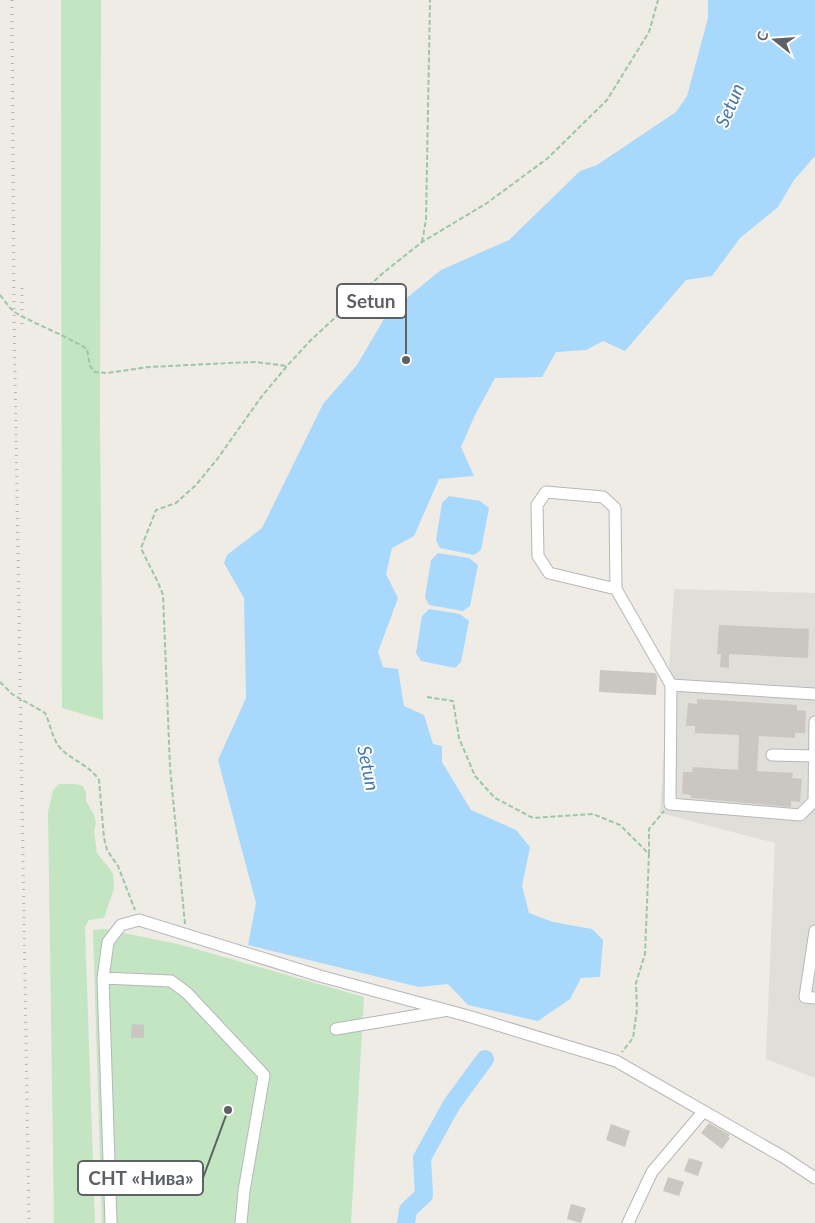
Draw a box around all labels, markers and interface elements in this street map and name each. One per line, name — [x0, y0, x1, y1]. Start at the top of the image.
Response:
north arrow — [750, 15, 800, 65]
text: С — [753, 28, 772, 43]
water label: Setun — [710, 80, 748, 130]
callout: Setun — [337, 284, 406, 318]
text: Setun — [347, 289, 395, 312]
water label: Setun — [353, 743, 385, 793]
callout: СНТ «Нива» — [78, 1161, 203, 1195]
text: СНТ «Нива» — [88, 1166, 194, 1189]

